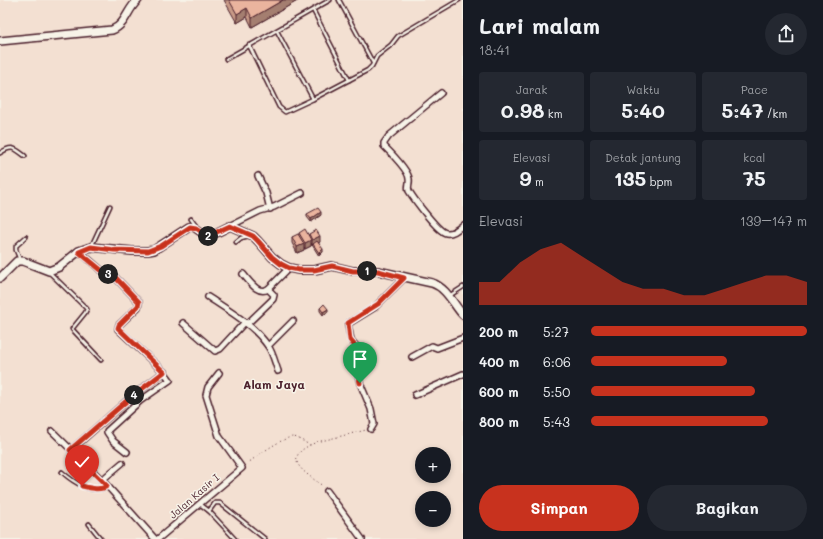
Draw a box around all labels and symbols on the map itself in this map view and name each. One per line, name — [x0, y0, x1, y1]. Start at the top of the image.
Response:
pin: 2 — [198, 226, 218, 246]
pin: 1 — [357, 261, 377, 281]
pin: 3 — [98, 264, 118, 284]
pin — [343, 342, 377, 383]
district label: Alam Jaya — [243, 376, 305, 392]
pin: 4 — [124, 385, 144, 405]
pin — [65, 445, 99, 486]
street label: Jalan Kasir I — [166, 470, 222, 522]

